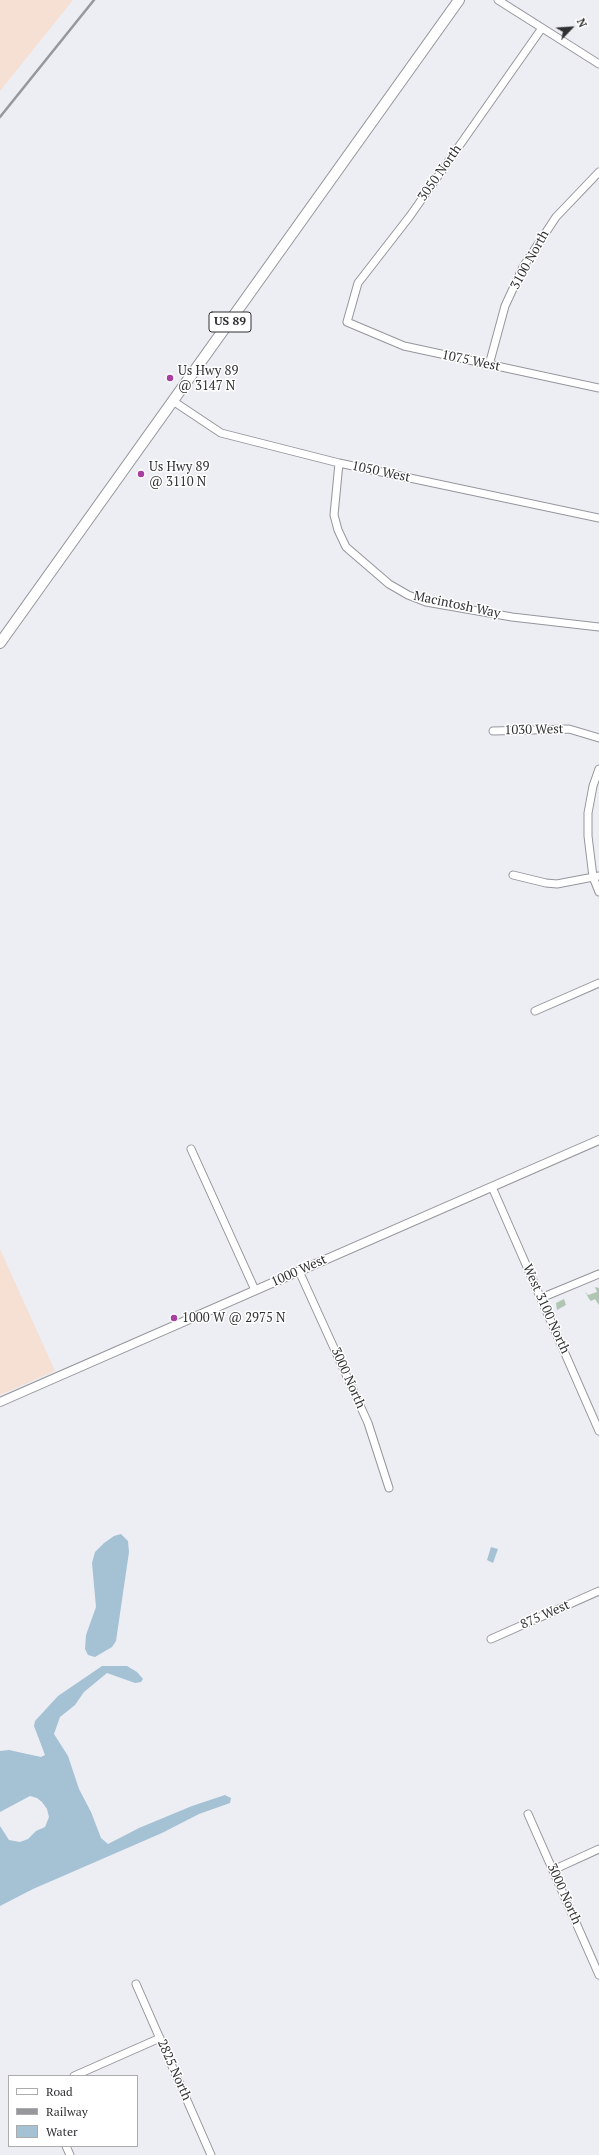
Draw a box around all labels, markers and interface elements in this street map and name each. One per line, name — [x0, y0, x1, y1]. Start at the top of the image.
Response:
north arrow — [551, 8, 591, 48]
text: N — [574, 16, 590, 30]
street label: 3050 North — [415, 142, 465, 204]
street label: 3100 North — [507, 228, 553, 292]
road number: US 89 — [209, 312, 251, 332]
street label: 1075 West — [440, 347, 502, 375]
place label: Us Hwy 89 @ 3147 N — [178, 363, 238, 394]
marker: Us Hwy 89 @ 3147 N — [165, 373, 175, 383]
street label: 1050 West — [350, 458, 412, 486]
place label: Us Hwy 89 @ 3110 N — [149, 459, 209, 490]
marker: Us Hwy 89 @ 3110 N — [136, 469, 146, 479]
street label: Macintosh Way — [412, 588, 502, 622]
street label: 1030 West — [504, 722, 564, 738]
street label: 1000 West — [269, 1252, 329, 1290]
street label: West 3100 North — [519, 1262, 573, 1356]
place label: 1000 W @ 2975 N — [182, 1310, 286, 1326]
marker: 1000 W @ 2975 N — [169, 1313, 179, 1323]
street label: 3000 North — [328, 1345, 368, 1411]
street label: 875 West — [518, 1597, 572, 1633]
street label: 3000 North — [544, 1861, 584, 1927]
street label: 2825 North — [154, 2037, 194, 2103]
legend — [8, 2075, 138, 2147]
text: Road — [46, 2084, 73, 2099]
text: Railway — [46, 2104, 88, 2119]
text: Water — [46, 2124, 78, 2139]

